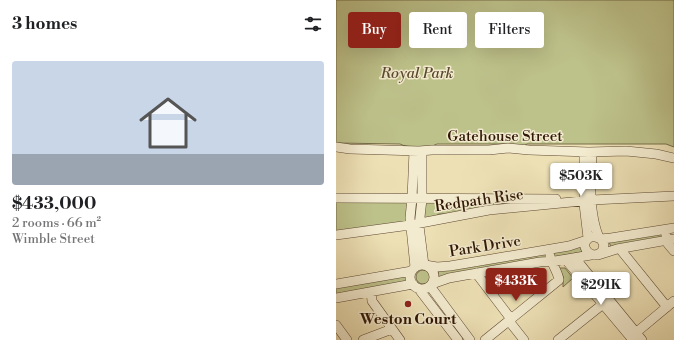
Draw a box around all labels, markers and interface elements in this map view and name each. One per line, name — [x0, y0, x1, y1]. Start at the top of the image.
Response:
chip: Buy — [348, 12, 401, 48]
chip: Rent — [409, 12, 467, 48]
chip: Filters — [475, 12, 544, 48]
text: 3 homes — [12, 13, 77, 35]
icon: filters — [302, 13, 324, 35]
park label: Royal Park — [380, 64, 454, 83]
icon: home — [132, 87, 204, 159]
street label: Gatehouse Street — [447, 127, 563, 146]
pin: $503K — [553, 163, 609, 197]
text: $503K — [559, 168, 603, 184]
street label: Redpath Rise — [433, 185, 525, 216]
text: $433,000 — [12, 193, 96, 215]
text: 2 rooms · 66 m² — [12, 215, 101, 231]
text: Wimble Street — [12, 231, 95, 247]
street label: Park Drive — [448, 231, 522, 262]
pin: $433K — [488, 268, 544, 302]
pin: $291K — [573, 272, 629, 306]
text: $433K — [495, 273, 537, 289]
text: $291K — [581, 277, 621, 293]
marker: Weston Court — [403, 299, 413, 309]
place label: Weston Court — [359, 310, 457, 329]

